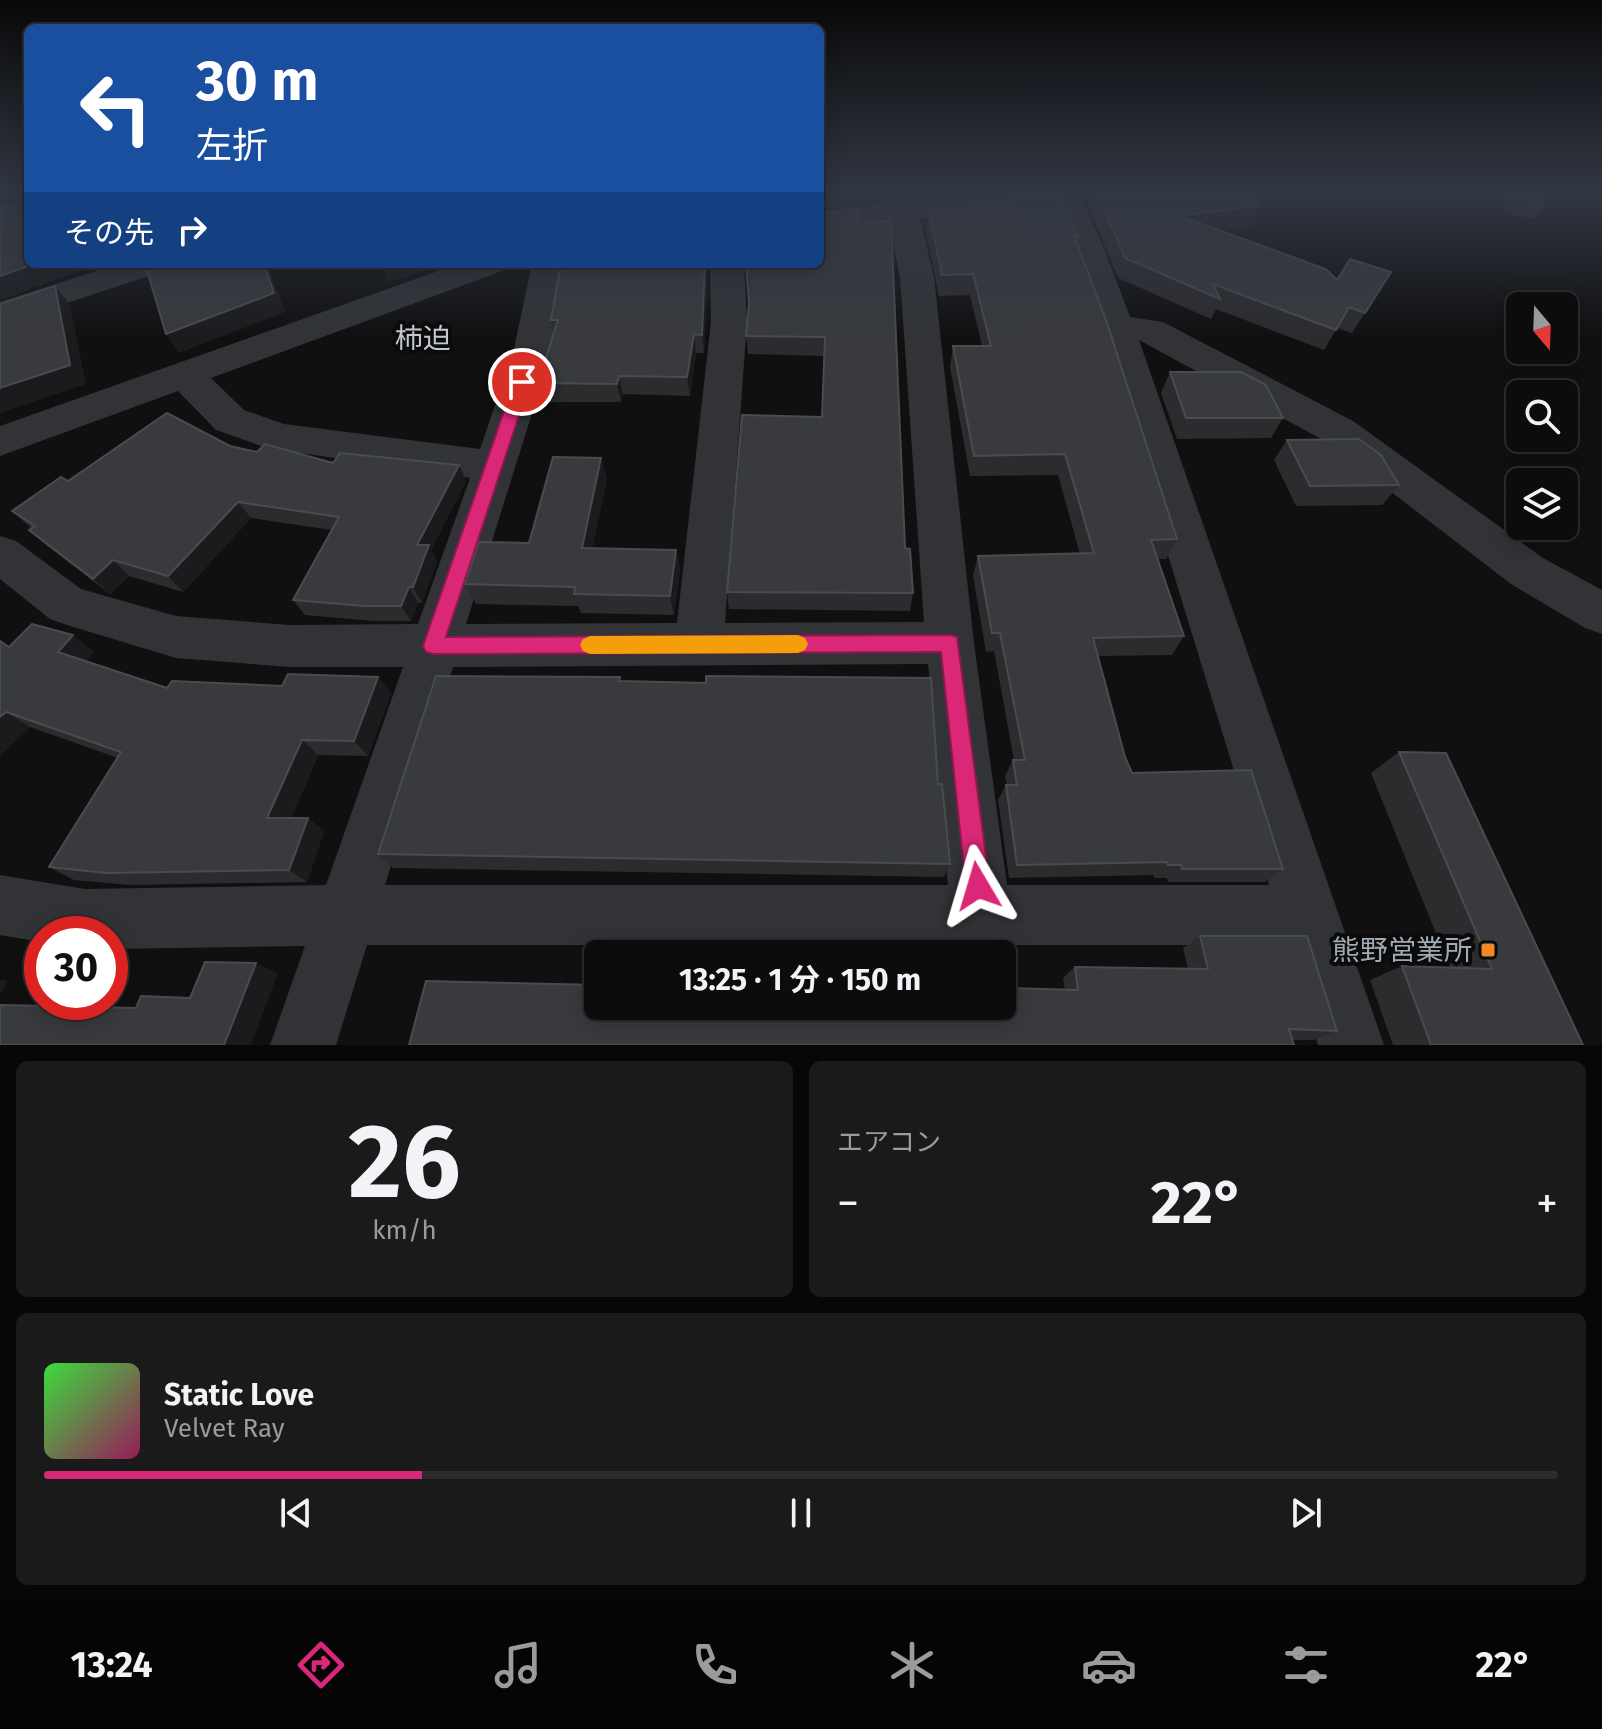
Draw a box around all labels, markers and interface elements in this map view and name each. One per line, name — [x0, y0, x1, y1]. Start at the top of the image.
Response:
text: 30 m — [196, 48, 318, 115]
icon: left — [64, 56, 168, 160]
text: 左折 — [196, 124, 268, 168]
icon: right — [170, 208, 214, 252]
text: その先 — [64, 215, 154, 251]
north arrow — [1506, 292, 1578, 364]
map controls — [1506, 292, 1578, 540]
district label: 柿迫 — [395, 322, 451, 355]
pin — [488, 348, 556, 416]
icon: arrive — [500, 360, 544, 404]
button: search — [1506, 380, 1578, 452]
button: layers — [1506, 468, 1578, 540]
position arrow — [936, 844, 1020, 928]
speed limit sign: 30 — [24, 916, 128, 1020]
place label: 熊野営業所 — [1332, 934, 1472, 967]
marker: 熊野営業所 — [1479, 941, 1497, 959]
text: 13:25 · 1 分 · 150 m — [679, 962, 921, 998]
text: 26 — [348, 1100, 461, 1225]
text: エアコン — [837, 1127, 941, 1158]
text: 22° — [1151, 1167, 1244, 1239]
text: − — [837, 1177, 859, 1230]
text: + — [1536, 1177, 1558, 1230]
text: km/h — [372, 1215, 437, 1246]
text: Static Love — [164, 1377, 314, 1413]
text: Velvet Ray — [164, 1413, 284, 1444]
icon: previous — [274, 1491, 318, 1535]
icon: pause — [779, 1491, 823, 1535]
icon: next — [1284, 1491, 1328, 1535]
icon: directions — [293, 1637, 349, 1693]
icon: music — [490, 1637, 546, 1693]
icon: phone — [687, 1637, 743, 1693]
icon: climate — [884, 1637, 940, 1693]
icon: car — [1081, 1637, 1137, 1693]
icon: filters — [1278, 1637, 1334, 1693]
text: 13:24 — [71, 1643, 152, 1687]
text: 22° — [1475, 1643, 1531, 1687]

